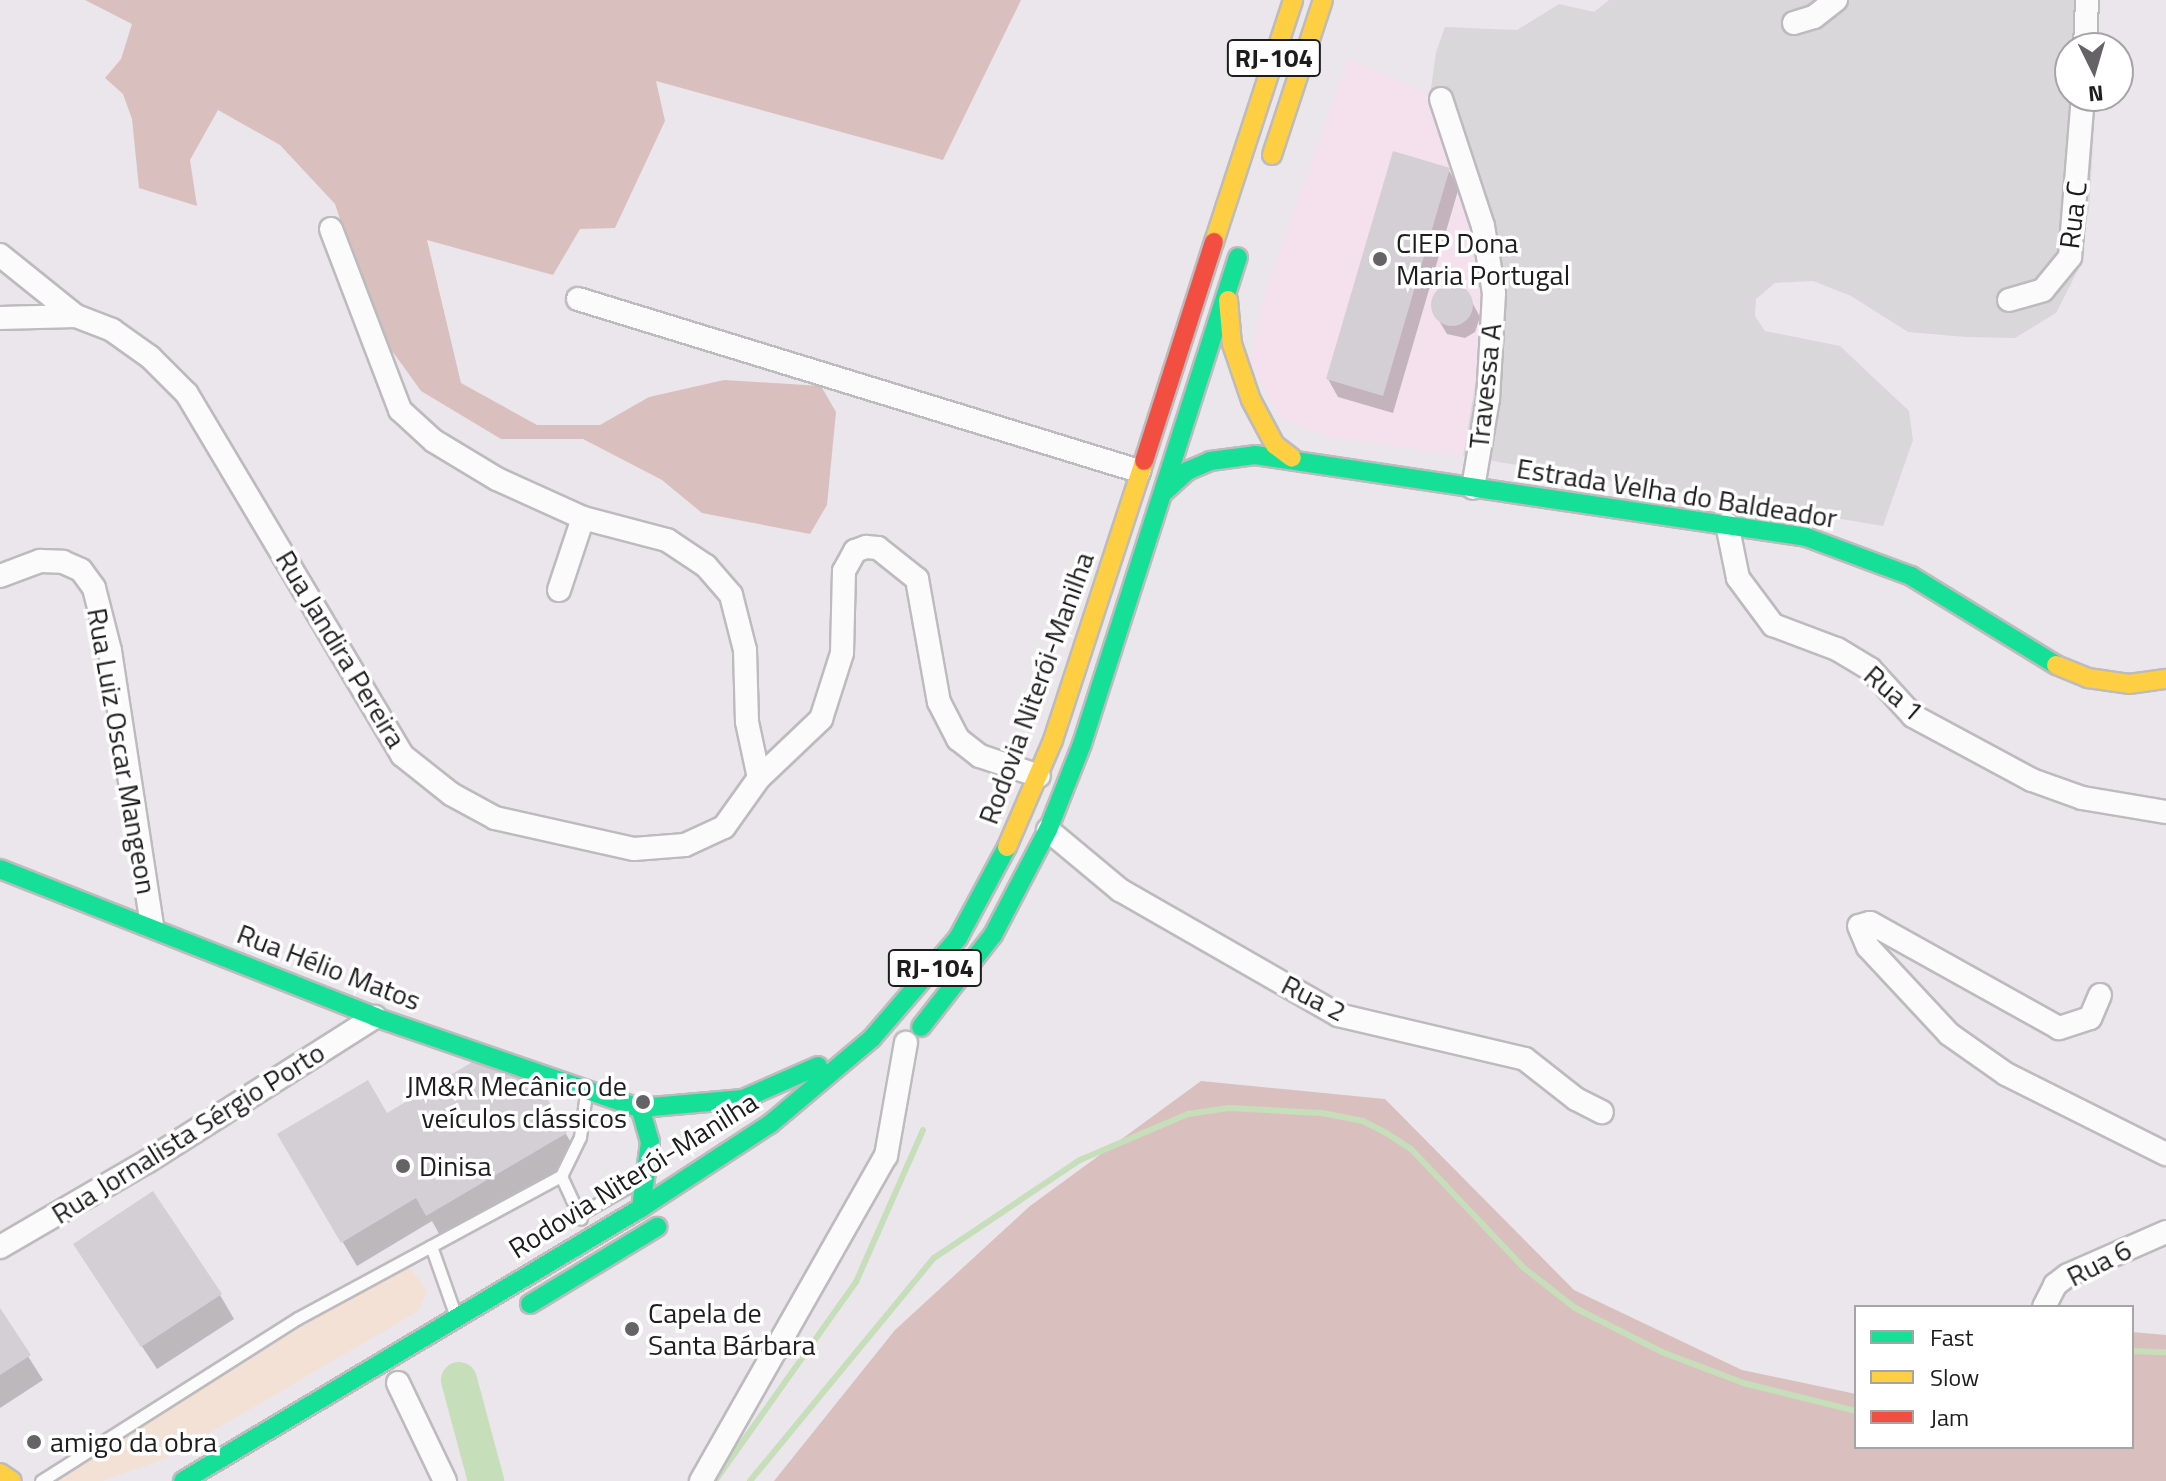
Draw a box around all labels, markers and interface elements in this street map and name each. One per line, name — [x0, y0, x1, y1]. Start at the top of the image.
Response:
north arrow — [2054, 32, 2134, 112]
road number: RJ-104 — [1226, 36, 1322, 80]
text: N — [2087, 76, 2105, 112]
street label: Rua C — [2052, 179, 2094, 251]
place label: CIEP Dona Maria Portugal — [1396, 226, 1570, 292]
marker: CIEP Dona Maria Portugal — [1371, 250, 1389, 268]
street label: Travessa A — [1462, 322, 1508, 450]
street label: Estrada Velha do Baldeador — [1514, 451, 1840, 535]
street label: Rua Jandira Pereira — [269, 544, 413, 754]
street label: Rodovia Niterói-Manilha — [971, 548, 1101, 828]
street label: Rua Luiz Oscar Mangeon — [80, 605, 164, 897]
street label: Rua 1 — [1857, 658, 1931, 728]
street label: Rua Hélio Matos — [232, 917, 426, 1017]
road number: RJ-104 — [887, 946, 983, 990]
street label: Rua 2 — [1276, 968, 1352, 1028]
street label: Rua Jornalista Sérgio Porto — [45, 1035, 331, 1231]
place label: JM&R Mecânico de veículos clássicos — [406, 1069, 627, 1135]
street label: Rodovia Niterói-Manilha — [502, 1085, 764, 1265]
marker: JM&R Mecânico de veículos clássicos — [634, 1093, 652, 1111]
place label: Dinisa — [419, 1149, 491, 1183]
marker: Dinisa — [394, 1157, 412, 1175]
street label: Rua 6 — [2061, 1233, 2137, 1293]
place label: Capela de Santa Bárbara — [648, 1296, 816, 1362]
legend — [1854, 1305, 2134, 1449]
text: Fast — [1930, 1319, 1973, 1355]
marker: Capela de Santa Bárbara — [623, 1320, 641, 1338]
text: Slow — [1930, 1359, 1979, 1395]
text: Jam — [1930, 1399, 1969, 1435]
place label: amigo da obra — [50, 1425, 217, 1459]
marker: amigo da obra — [25, 1433, 43, 1451]

